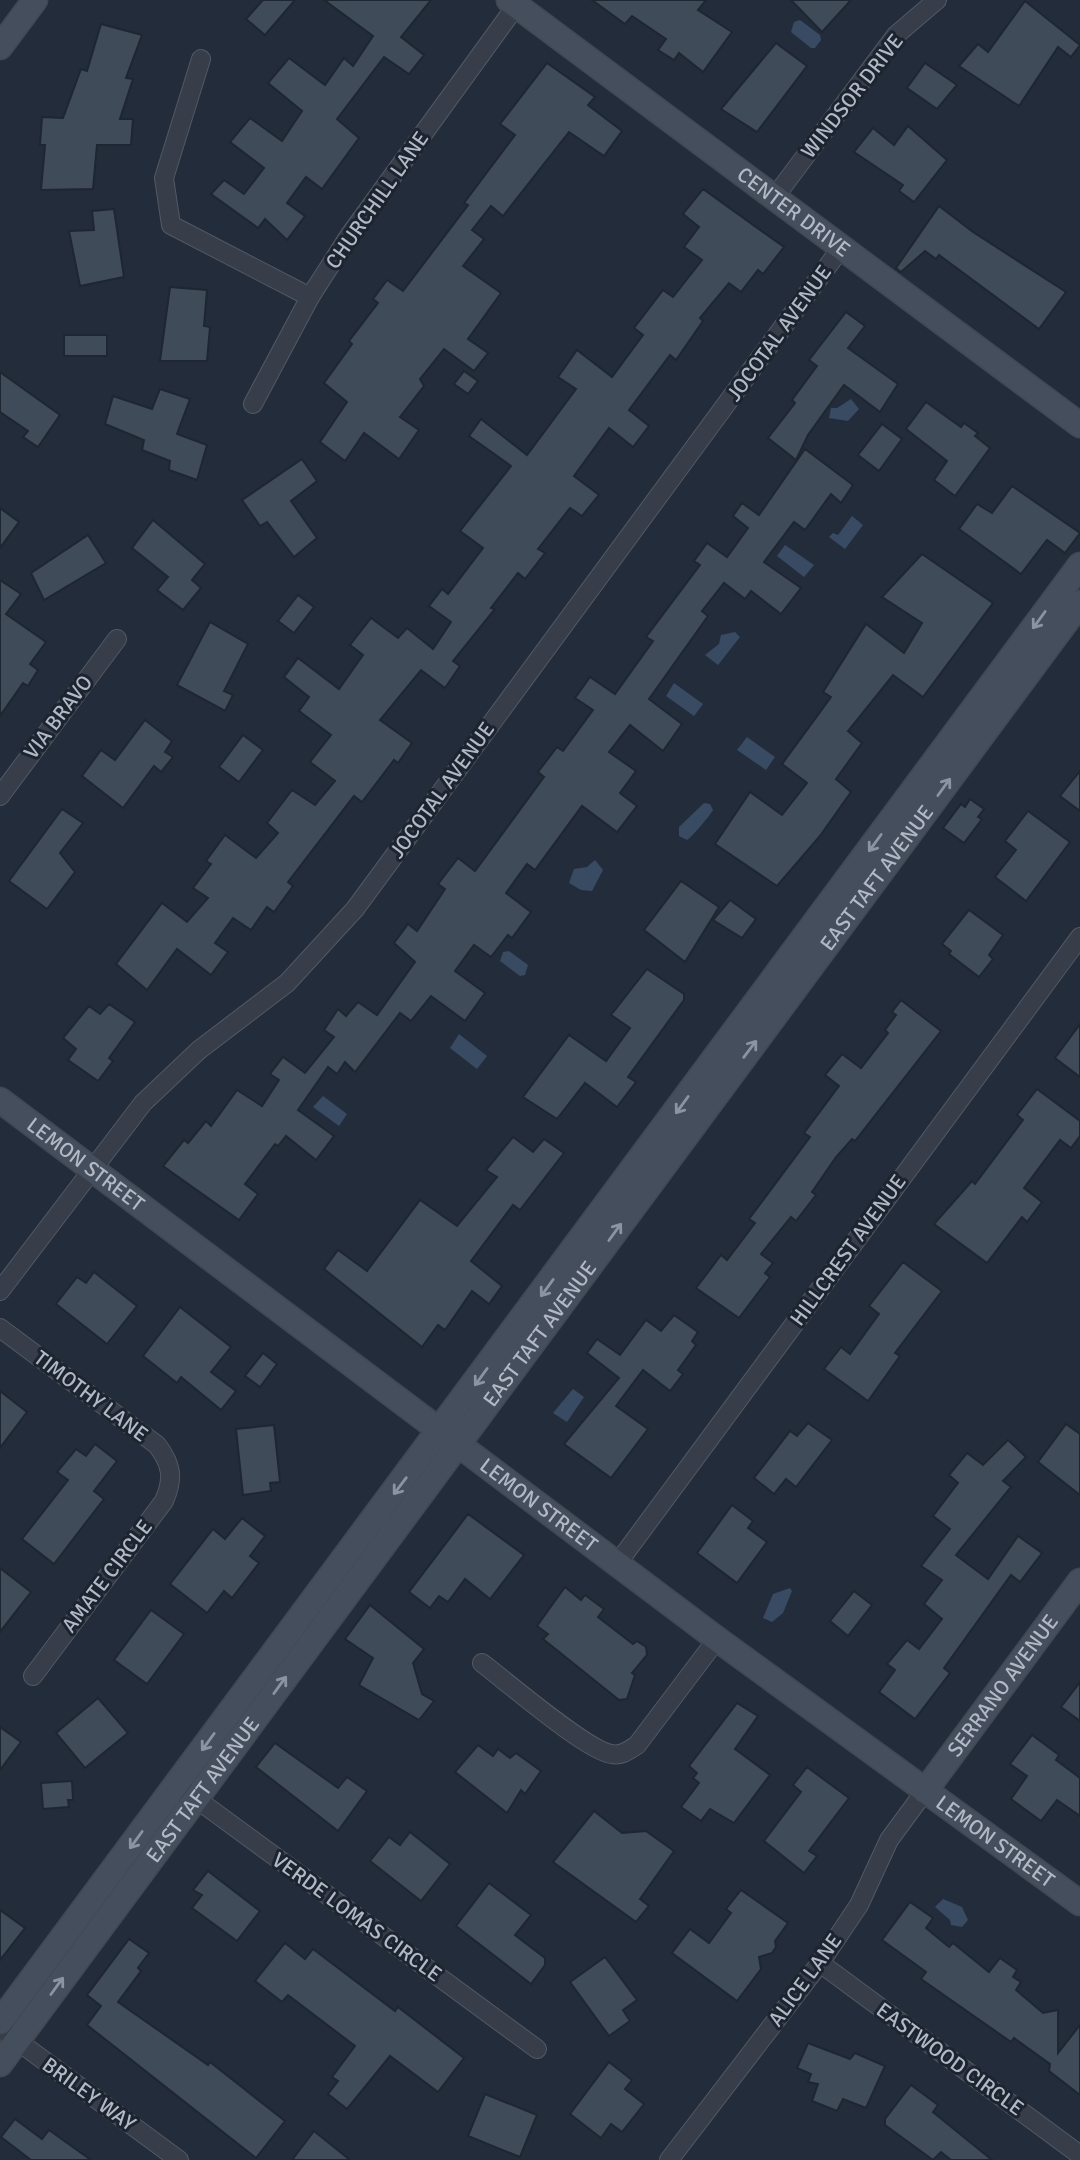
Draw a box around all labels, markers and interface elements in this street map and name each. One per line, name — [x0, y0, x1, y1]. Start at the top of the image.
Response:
street label: WINDSOR DRIVE — [795, 29, 909, 163]
street label: CHURCHILL LANE — [320, 126, 434, 274]
street label: CENTER DRIVE — [732, 161, 856, 263]
street label: JOCOTAL AVENUE — [721, 260, 837, 406]
one-way arrow — [1032, 610, 1047, 629]
street label: VIA BRAVO — [18, 670, 98, 764]
street label: JOCOTAL AVENUE — [384, 717, 500, 863]
one-way arrow — [936, 778, 951, 797]
street label: EAST TAFT AVENUE — [814, 800, 939, 956]
one-way arrow — [868, 833, 882, 852]
one-way arrow — [743, 1040, 757, 1059]
one-way arrow — [675, 1095, 690, 1114]
street label: LEMON STREET — [22, 1112, 150, 1217]
street label: HILLCREST AVENUE — [784, 1169, 912, 1331]
one-way arrow — [608, 1223, 622, 1242]
street label: EAST TAFT AVENUE — [477, 1256, 602, 1412]
one-way arrow — [540, 1278, 554, 1297]
street label: TIMOTHY LANE — [29, 1345, 153, 1447]
one-way arrow — [474, 1367, 488, 1386]
street label: LEMON STREET — [475, 1452, 603, 1558]
one-way arrow — [392, 1476, 407, 1495]
street label: AMATE CIRCLE — [56, 1514, 158, 1638]
street label: SERRANO AVENUE — [942, 1609, 1064, 1762]
one-way arrow — [272, 1676, 287, 1694]
street label: EAST TAFT AVENUE — [140, 1712, 265, 1868]
one-way arrow — [201, 1732, 215, 1751]
street label: LEMON STREET — [931, 1789, 1060, 1894]
one-way arrow — [129, 1830, 143, 1849]
street label: VERDE LOMAS CIRCLE — [267, 1847, 447, 1987]
street label: ALICE LANE — [763, 1928, 847, 2032]
one-way arrow — [50, 1977, 65, 1996]
street label: EASTWOOD CIRCLE — [871, 1997, 1029, 2121]
street label: BRILEY WAY — [37, 2051, 141, 2137]

